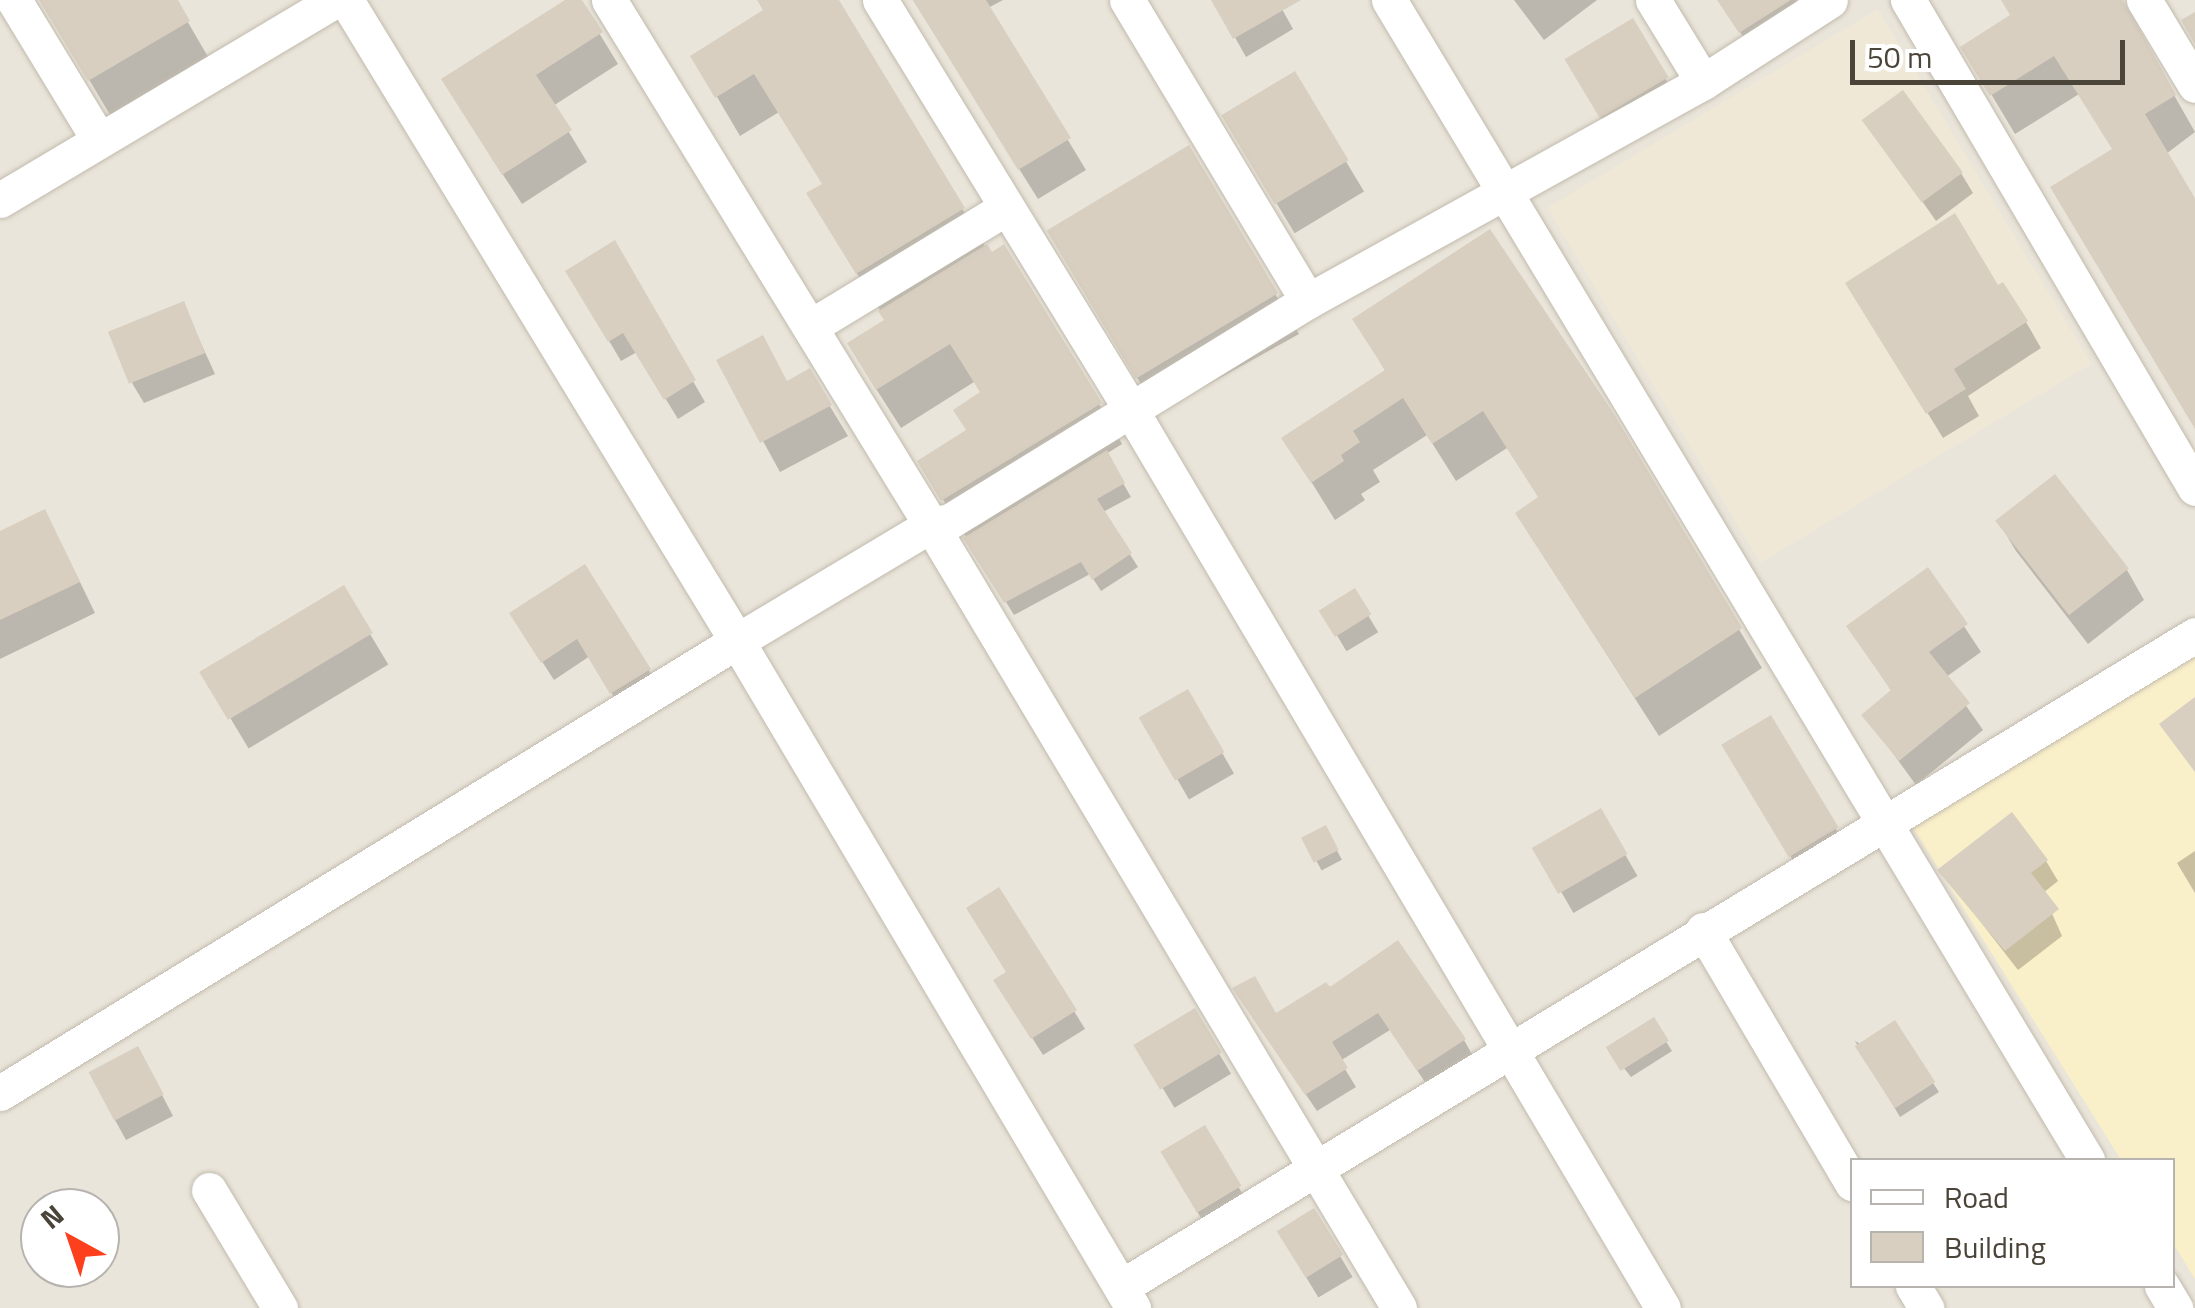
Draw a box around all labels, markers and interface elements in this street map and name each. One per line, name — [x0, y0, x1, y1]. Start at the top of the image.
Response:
scale bar — [1855, 20, 2130, 82]
text: 50 m — [1867, 34, 1932, 80]
legend — [1850, 1158, 2175, 1288]
text: Road — [1944, 1174, 2009, 1220]
north arrow — [20, 1188, 120, 1288]
text: N — [30, 1193, 73, 1239]
text: Building — [1944, 1224, 2046, 1270]

